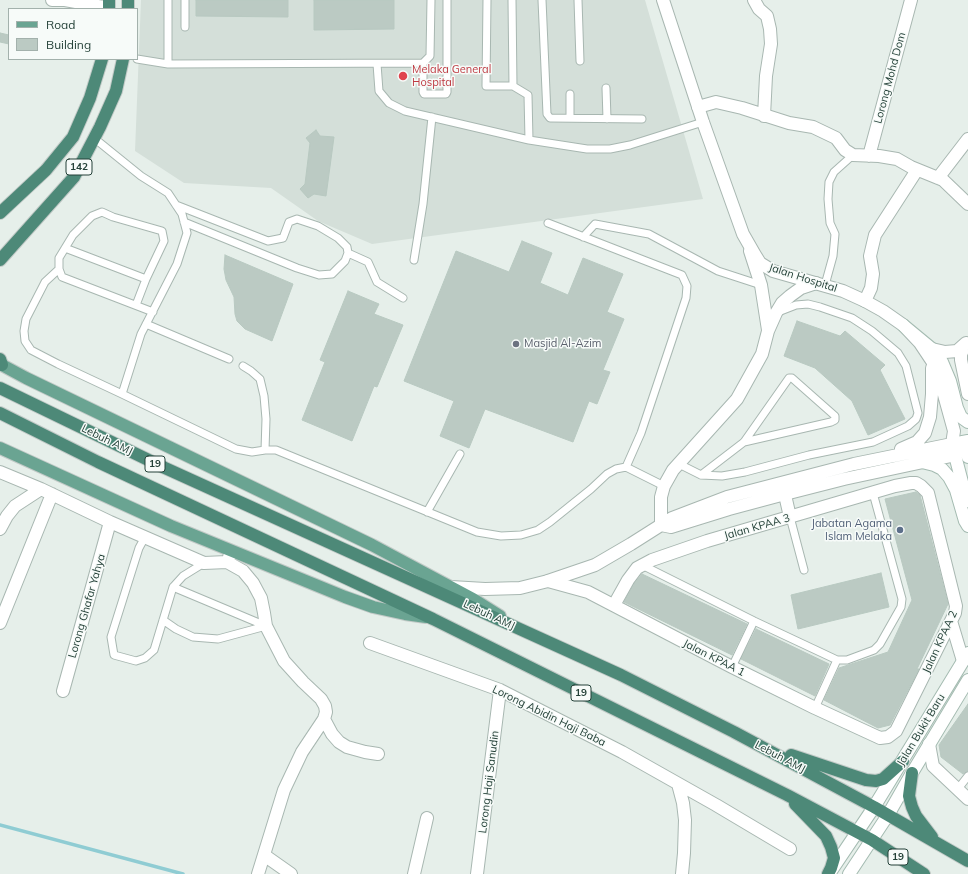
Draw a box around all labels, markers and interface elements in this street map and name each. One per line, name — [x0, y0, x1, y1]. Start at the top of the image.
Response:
legend — [8, 8, 138, 60]
text: Road — [46, 17, 75, 32]
street label: Lorong Mohd Dom — [871, 31, 909, 125]
text: Building — [46, 37, 91, 52]
place label: Melaka General Hospital — [412, 63, 491, 89]
marker: Melaka General Hospital — [397, 70, 409, 82]
road number: 142 — [66, 159, 92, 175]
street label: Jalan Hospital — [767, 261, 839, 295]
place label: Masjid Al-Azim — [524, 337, 601, 351]
marker: Masjid Al-Azim — [511, 339, 521, 349]
street label: Lebuh AMJ — [79, 422, 135, 458]
road number: 19 — [145, 456, 165, 472]
street label: Jalan KPAA 3 — [723, 511, 791, 543]
place label: Jabatan Agama Islam Melaka — [811, 517, 892, 543]
marker: Jabatan Agama Islam Melaka — [895, 525, 905, 535]
street label: Lorong Ghafar Yahya — [66, 552, 108, 660]
street label: Lebuh AMJ — [461, 597, 517, 633]
street label: Jalan KPAA 2 — [920, 609, 960, 675]
street label: Jalan KPAA 1 — [681, 637, 747, 679]
street label: Lorong Abidin Haji Baba — [490, 683, 608, 749]
road number: 19 — [571, 685, 591, 701]
street label: Jalan Bukit Baru — [894, 691, 948, 769]
street label: Lorong Haji Sanudin — [476, 730, 502, 834]
street label: Lebuh AMJ — [752, 738, 808, 776]
road number: 19 — [888, 849, 908, 865]

